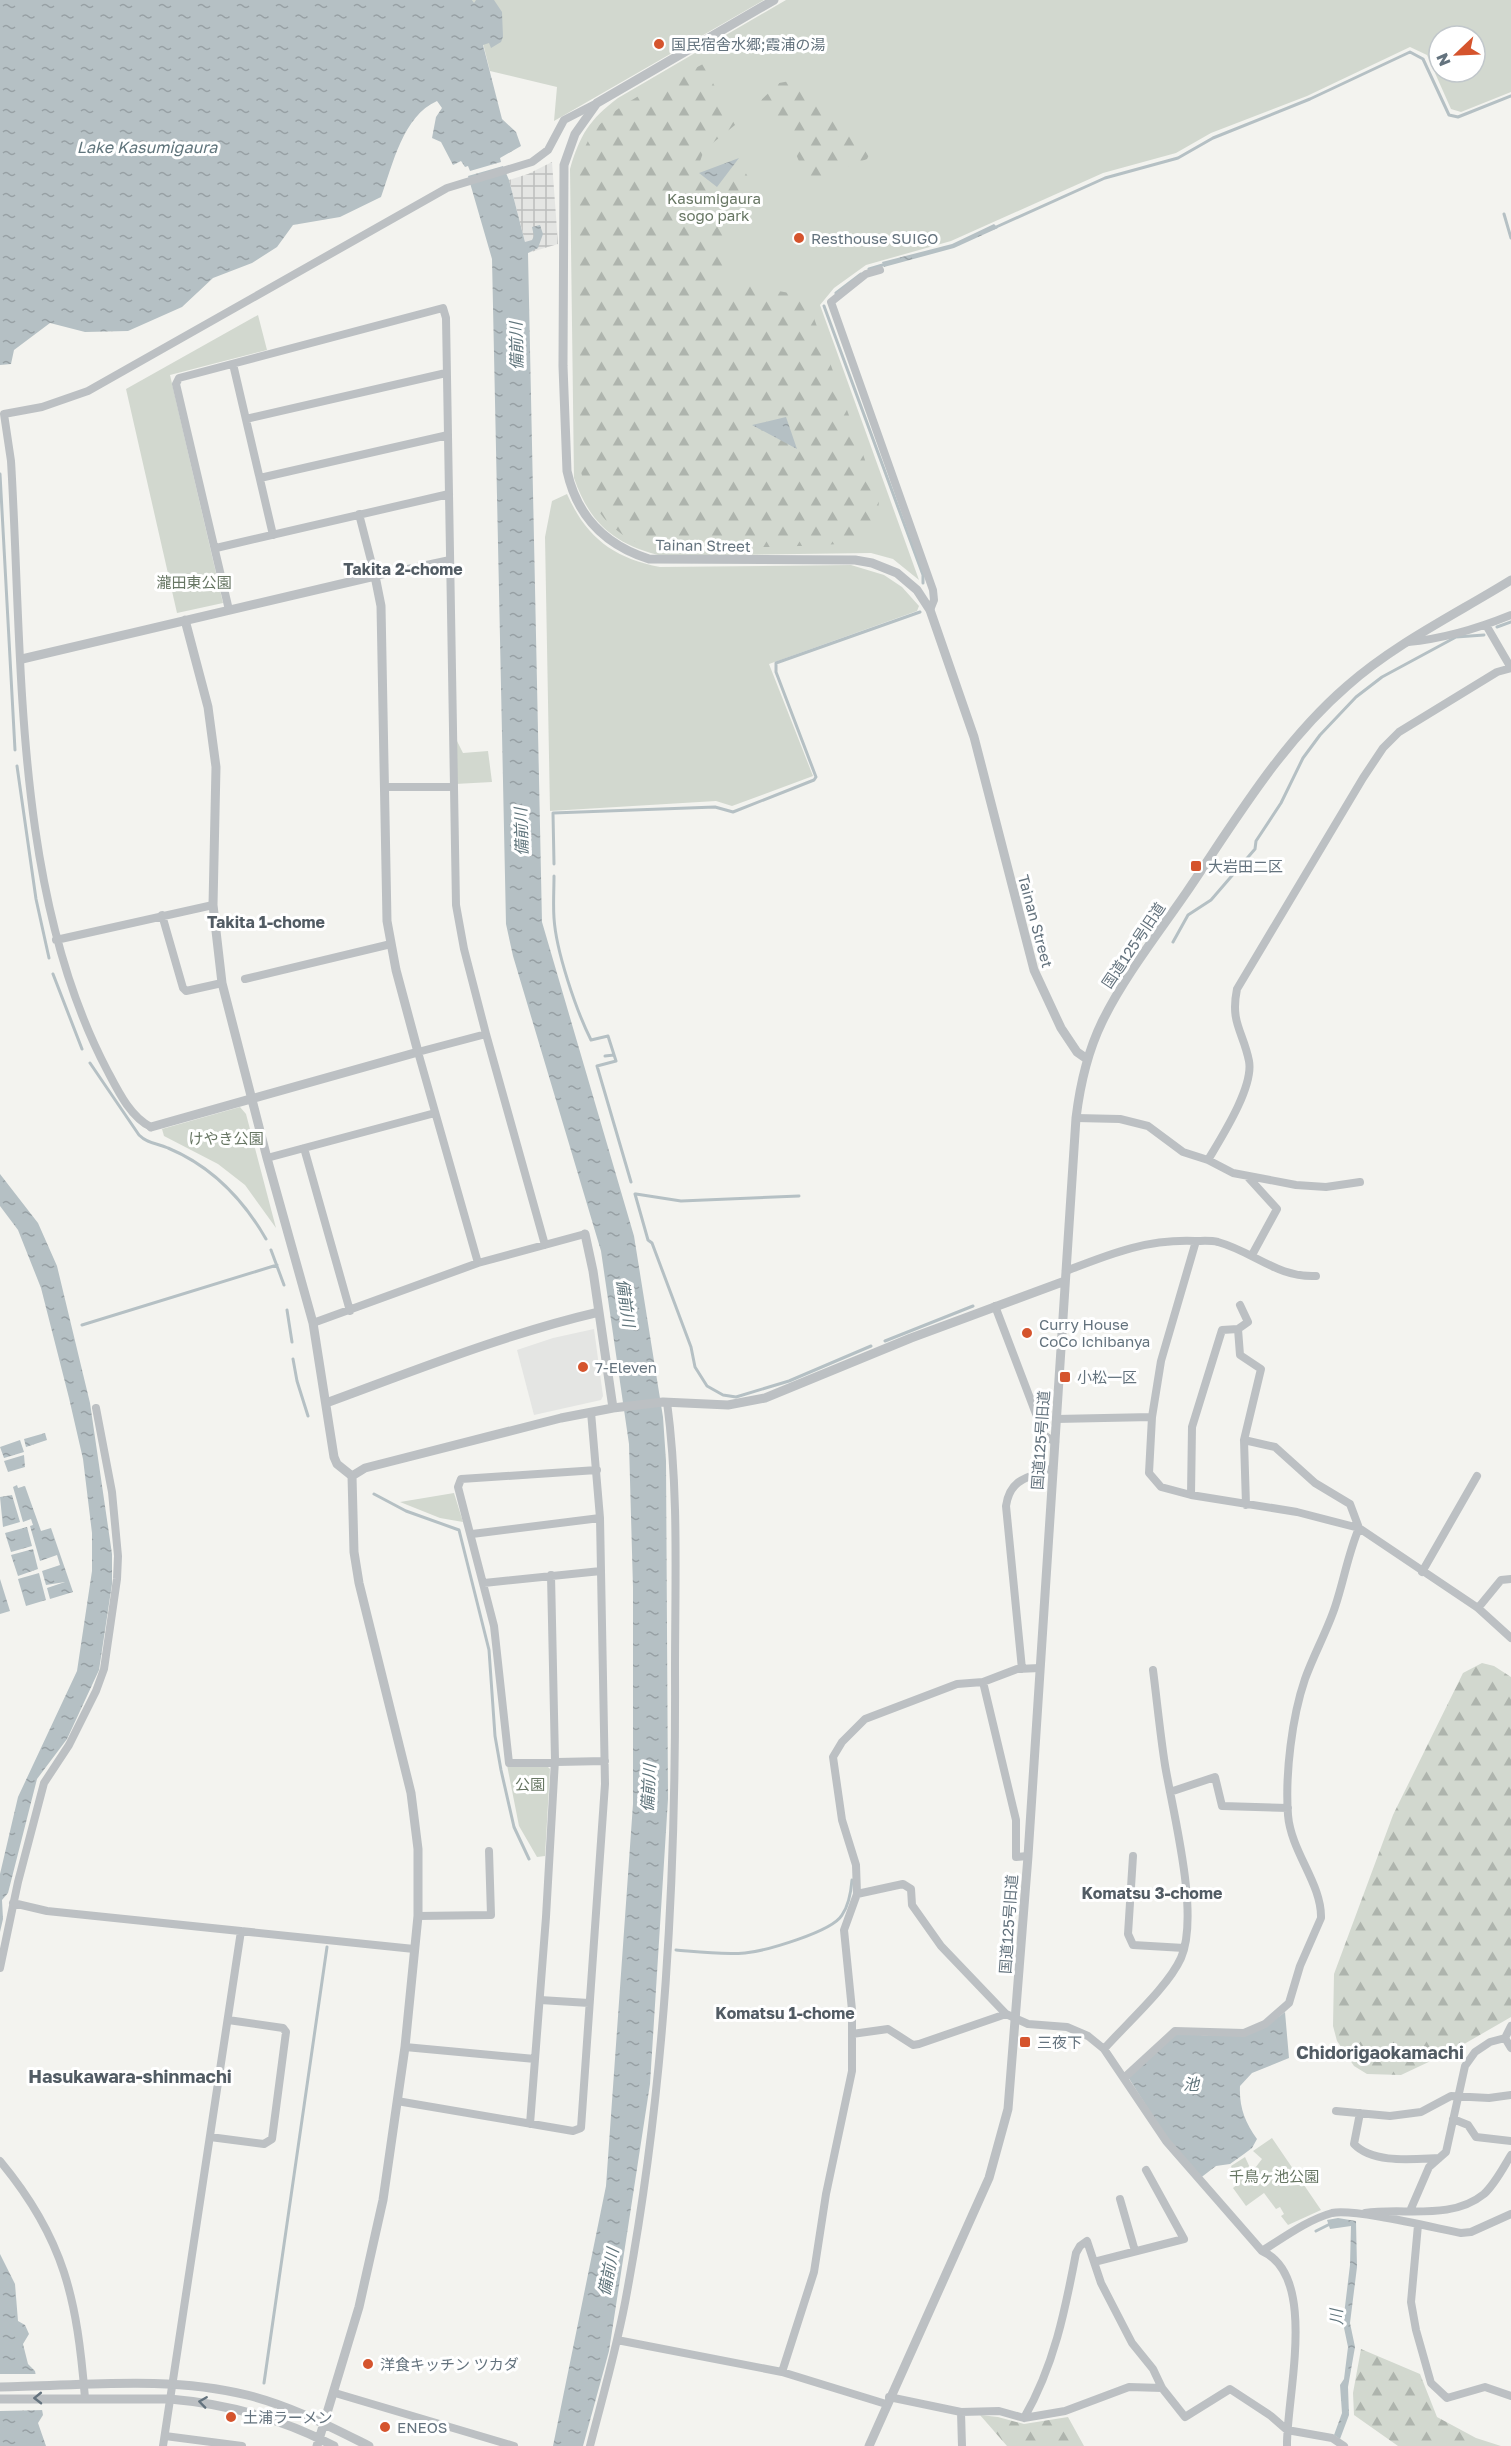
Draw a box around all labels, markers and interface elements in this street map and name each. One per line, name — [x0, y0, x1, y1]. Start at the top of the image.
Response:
north arrow — [1427, 24, 1487, 84]
place label: 国民宿舎水郷;霞浦の湯 — [671, 35, 826, 53]
marker: 国民宿舎水郷;霞浦の湯 — [652, 37, 666, 51]
text: N — [1432, 50, 1455, 69]
water label: Lake Kasumigaura — [77, 137, 218, 157]
park label: Kasumigaura sogo park — [667, 189, 761, 224]
place label: Resthouse SUIGO — [811, 229, 938, 247]
marker: Resthouse SUIGO — [792, 231, 806, 245]
water label: 備前川 — [506, 320, 526, 370]
street label: Tainan Street — [655, 535, 751, 555]
district label: Takita 2-chome — [343, 559, 463, 579]
park label: 瀧田東公園 — [156, 573, 232, 591]
water label: 備前川 — [510, 806, 532, 856]
place label: 大岩田二区 — [1208, 857, 1283, 875]
marker: 大岩田二区 — [1189, 859, 1203, 873]
street label: Tainan Street — [1015, 873, 1057, 969]
street label: 国道125号旧道 — [1098, 899, 1168, 991]
district label: Takita 1-chome — [207, 912, 325, 932]
park label: けやき公園 — [188, 1129, 264, 1147]
water label: 備前川 — [613, 1278, 640, 1330]
place label: Curry House CoCo Ichibanya — [1039, 1315, 1150, 1350]
marker: Curry House CoCo Ichibanya — [1020, 1326, 1034, 1340]
place label: 7-Eleven — [595, 1358, 657, 1376]
marker: 7-Eleven — [576, 1360, 590, 1374]
place label: 小松一区 — [1077, 1368, 1137, 1386]
marker: 小松一区 — [1058, 1370, 1072, 1384]
street label: 国道125号旧道 — [1028, 1390, 1052, 1490]
water label: 備前川 — [637, 1762, 659, 1812]
park label: 公園 — [515, 1775, 545, 1793]
street label: 国道125号旧道 — [996, 1874, 1020, 1974]
district label: Komatsu 3-chome — [1082, 1883, 1222, 1903]
district label: Komatsu 1-chome — [715, 2003, 855, 2023]
place label: 三夜下 — [1037, 2033, 1082, 2051]
marker: 三夜下 — [1018, 2035, 1032, 2049]
district label: Chidorigaokamachi — [1296, 2041, 1464, 2063]
district label: Hasukawara-shinmachi — [28, 2065, 232, 2087]
water label: 池 — [1183, 2074, 1201, 2094]
park label: 千鳥ヶ池公園 — [1229, 2167, 1319, 2185]
water label: 備前川 — [594, 2245, 623, 2297]
water label: 川 — [1326, 2307, 1346, 2325]
place label: 洋食キッチン ツカダ — [380, 2355, 519, 2373]
marker: 洋食キッチン ツカダ — [361, 2357, 375, 2371]
one-way arrow — [33, 2392, 42, 2405]
one-way arrow — [199, 2397, 208, 2409]
place label: 土浦ラーメン — [243, 2408, 332, 2426]
marker: 土浦ラーメン — [224, 2410, 238, 2424]
place label: ENEOS — [397, 2418, 447, 2436]
marker: ENEOS — [378, 2420, 392, 2434]

